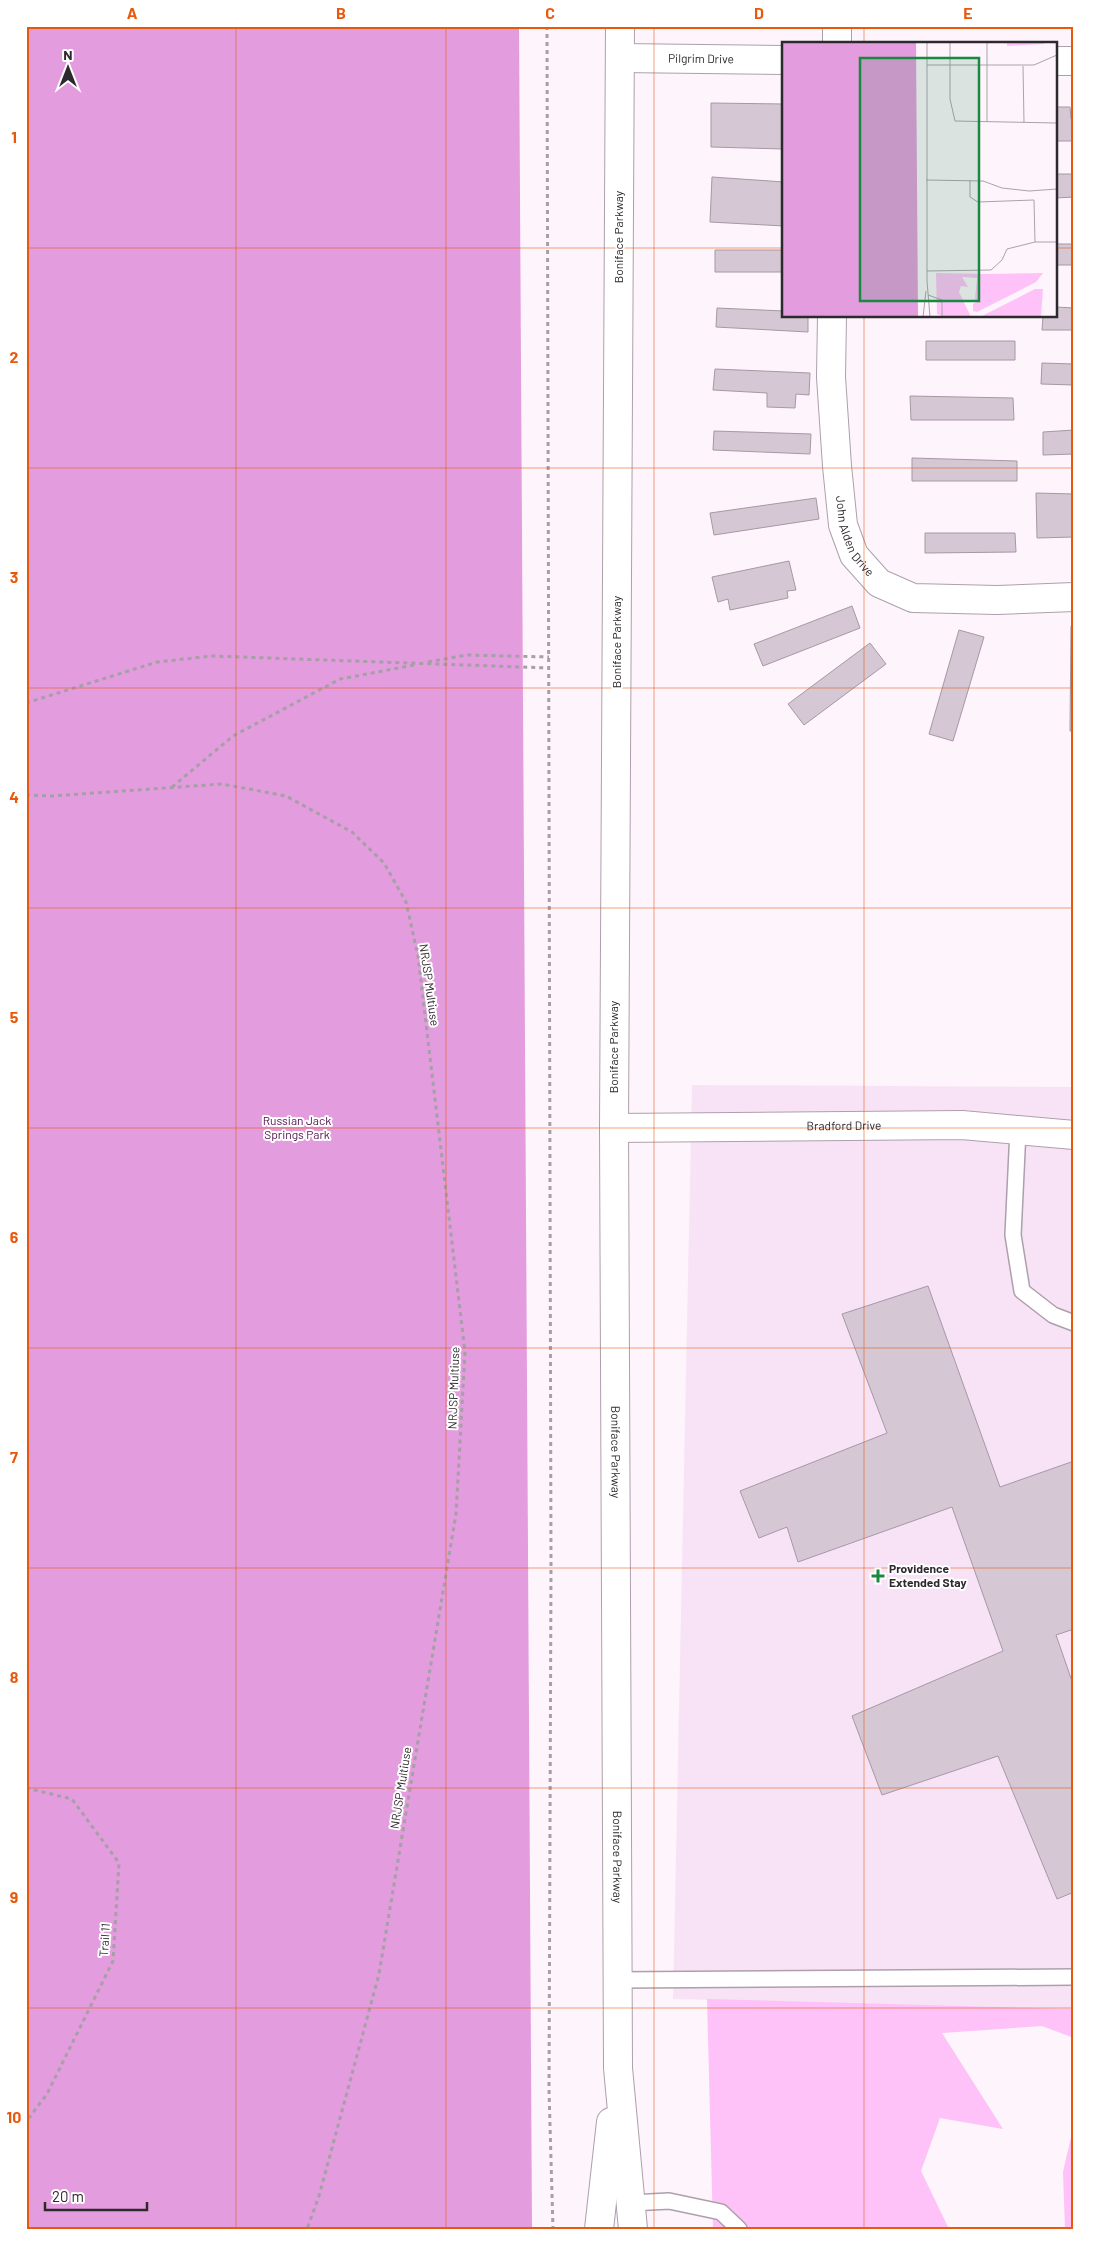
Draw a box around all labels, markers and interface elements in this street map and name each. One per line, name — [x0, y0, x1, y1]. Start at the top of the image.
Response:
text: A — [127, 3, 138, 22]
text: B — [336, 3, 346, 22]
text: C — [545, 3, 555, 22]
text: D — [754, 3, 764, 22]
text: E — [963, 3, 973, 22]
north arrow — [42, 42, 92, 92]
inset map — [782, 42, 1058, 318]
text: N — [63, 46, 73, 63]
street label: Pilgrim Drive — [668, 51, 734, 65]
text: 1 — [11, 127, 17, 146]
street label: Boniface Parkway — [611, 190, 625, 283]
text: 2 — [10, 347, 19, 366]
street label: John Alden Drive — [834, 495, 877, 579]
text: 3 — [10, 567, 18, 586]
street label: Boniface Parkway — [609, 595, 623, 688]
text: 4 — [9, 787, 19, 806]
street label: NRJSP Multiuse — [417, 943, 443, 1027]
street label: Boniface Parkway — [606, 1000, 620, 1093]
text: 5 — [10, 1007, 19, 1026]
park label: Russian Jack Springs Park — [263, 1113, 331, 1141]
street label: Bradford Drive — [806, 1118, 881, 1132]
text: 6 — [10, 1227, 19, 1246]
street label: NRJSP Multiuse — [445, 1346, 461, 1430]
street label: Boniface Parkway — [609, 1406, 624, 1499]
text: 7 — [10, 1447, 18, 1466]
place label: Providence Extended Stay — [889, 1561, 966, 1589]
marker: Providence Extended Stay — [871, 1569, 885, 1583]
text: 8 — [10, 1667, 19, 1686]
street label: NRJSP Multiuse — [387, 1746, 413, 1830]
street label: Boniface Parkway — [611, 1811, 625, 1904]
text: 9 — [10, 1887, 18, 1906]
street label: Trail 11 — [96, 1923, 112, 1957]
text: 10 — [7, 2107, 21, 2126]
scale bar — [45, 2180, 148, 2212]
text: 20 m — [52, 2187, 84, 2205]

